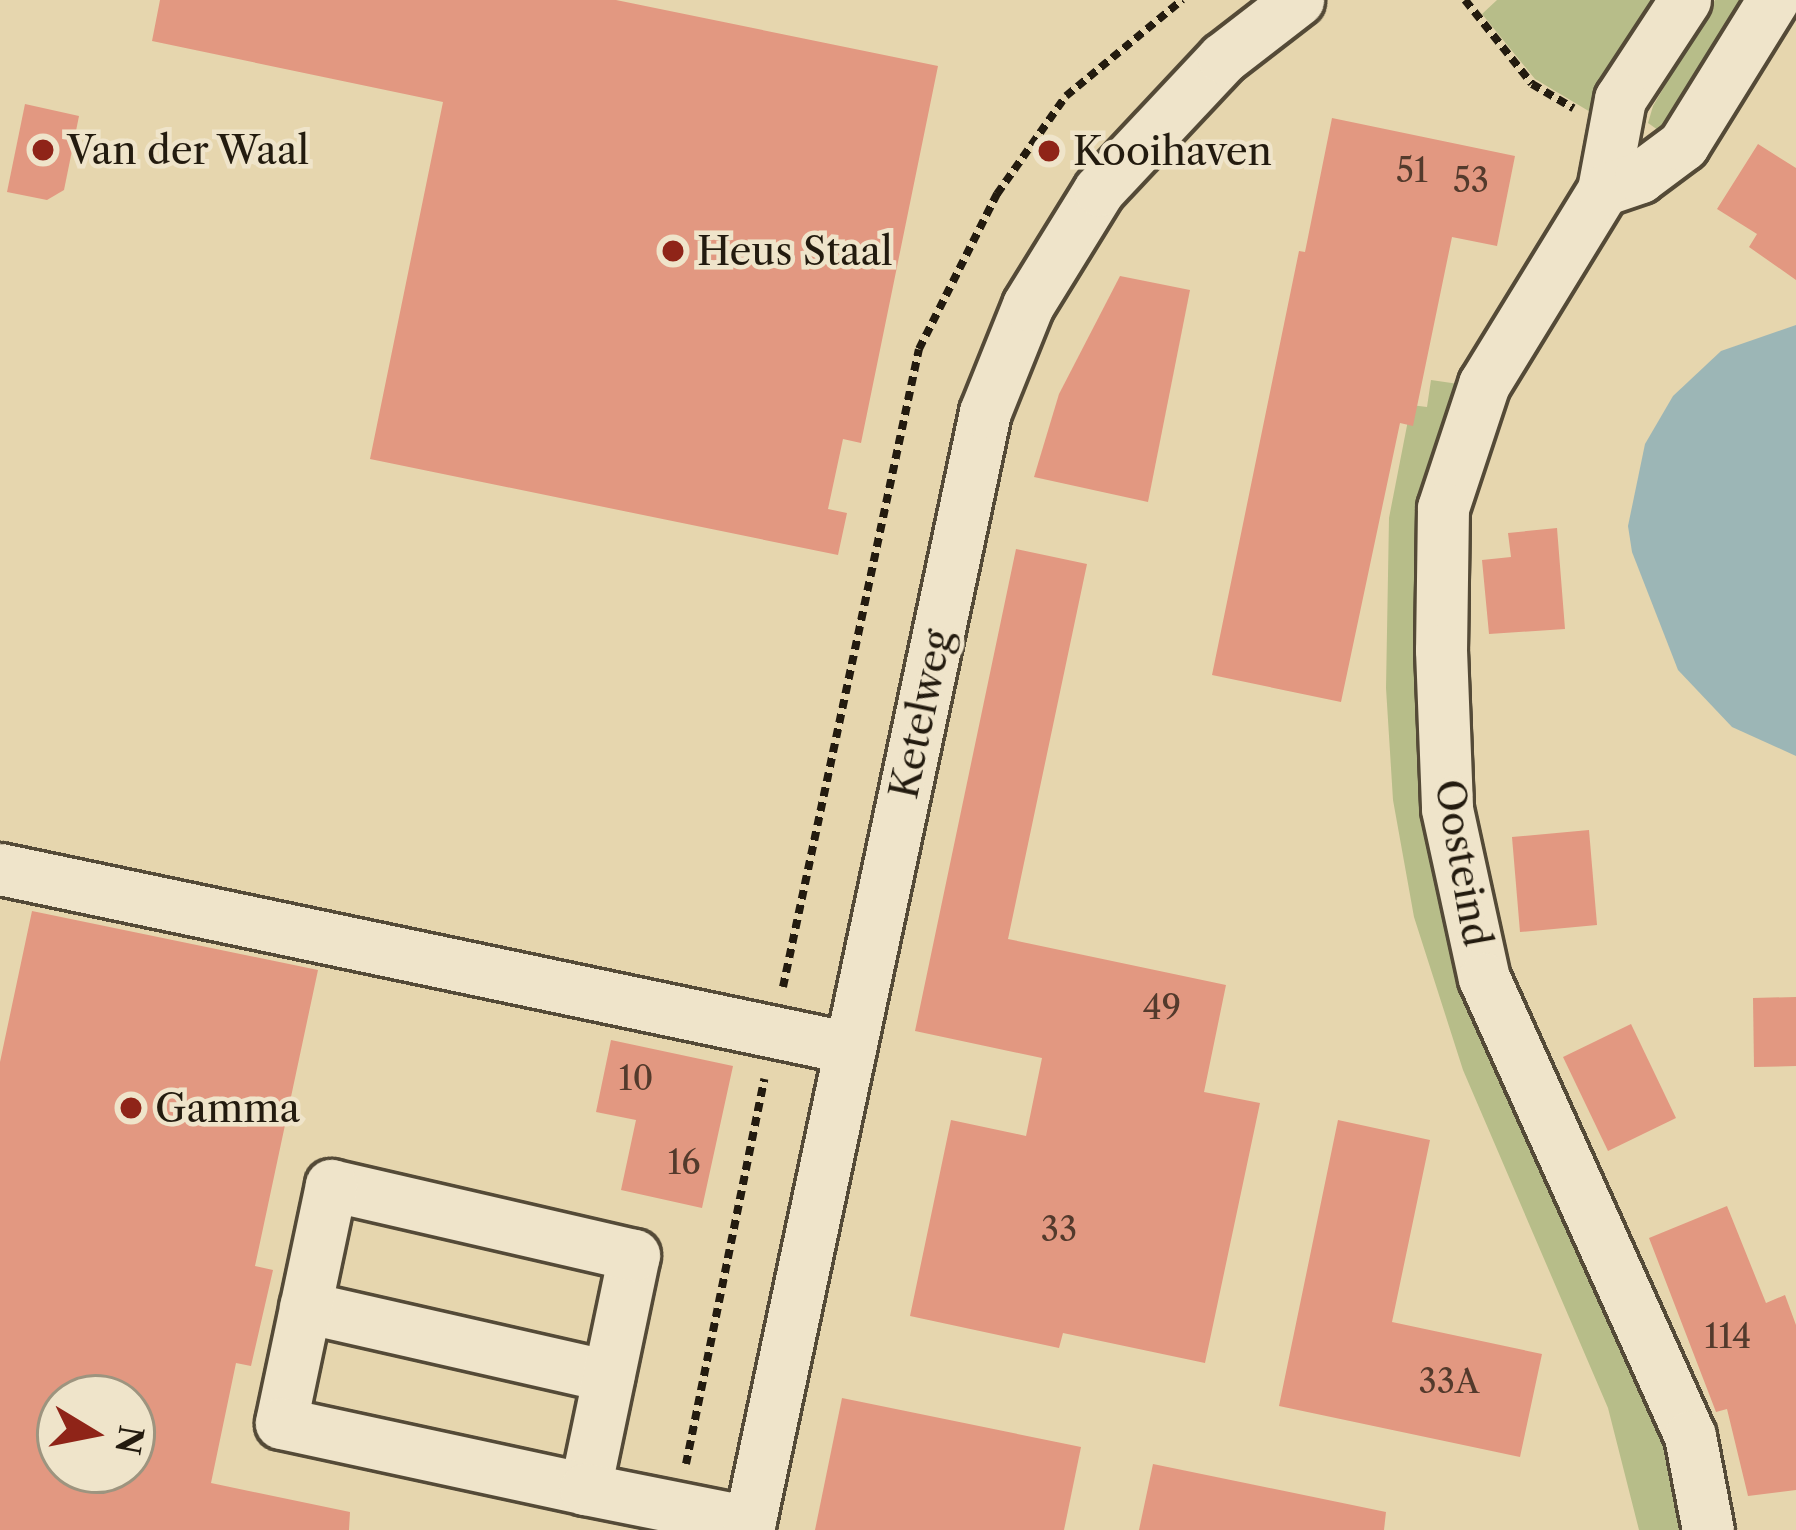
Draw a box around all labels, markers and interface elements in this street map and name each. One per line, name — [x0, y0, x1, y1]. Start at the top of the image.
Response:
place label: Van der Waal — [67, 127, 311, 173]
place label: Kooihaven — [1073, 128, 1272, 174]
marker: Van der Waal — [30, 137, 56, 163]
marker: Kooihaven — [1036, 138, 1062, 164]
house number: 51 — [1396, 151, 1428, 191]
house number: 53 — [1453, 161, 1489, 201]
place label: Heus Staal — [697, 228, 893, 274]
marker: Heus Staal — [660, 238, 686, 264]
street label: Ketelweg — [880, 625, 962, 803]
street label: Oosteind — [1425, 776, 1501, 950]
house number: 49 — [1143, 988, 1181, 1028]
house number: 10 — [619, 1059, 653, 1099]
place label: Gamma — [155, 1085, 300, 1131]
marker: Gamma — [118, 1095, 144, 1121]
house number: 16 — [667, 1143, 701, 1183]
house number: 33 — [1041, 1210, 1077, 1250]
house number: 114 — [1705, 1317, 1751, 1357]
house number: 33A — [1419, 1362, 1479, 1402]
north arrow — [36, 1374, 156, 1494]
text: N — [106, 1422, 152, 1458]

